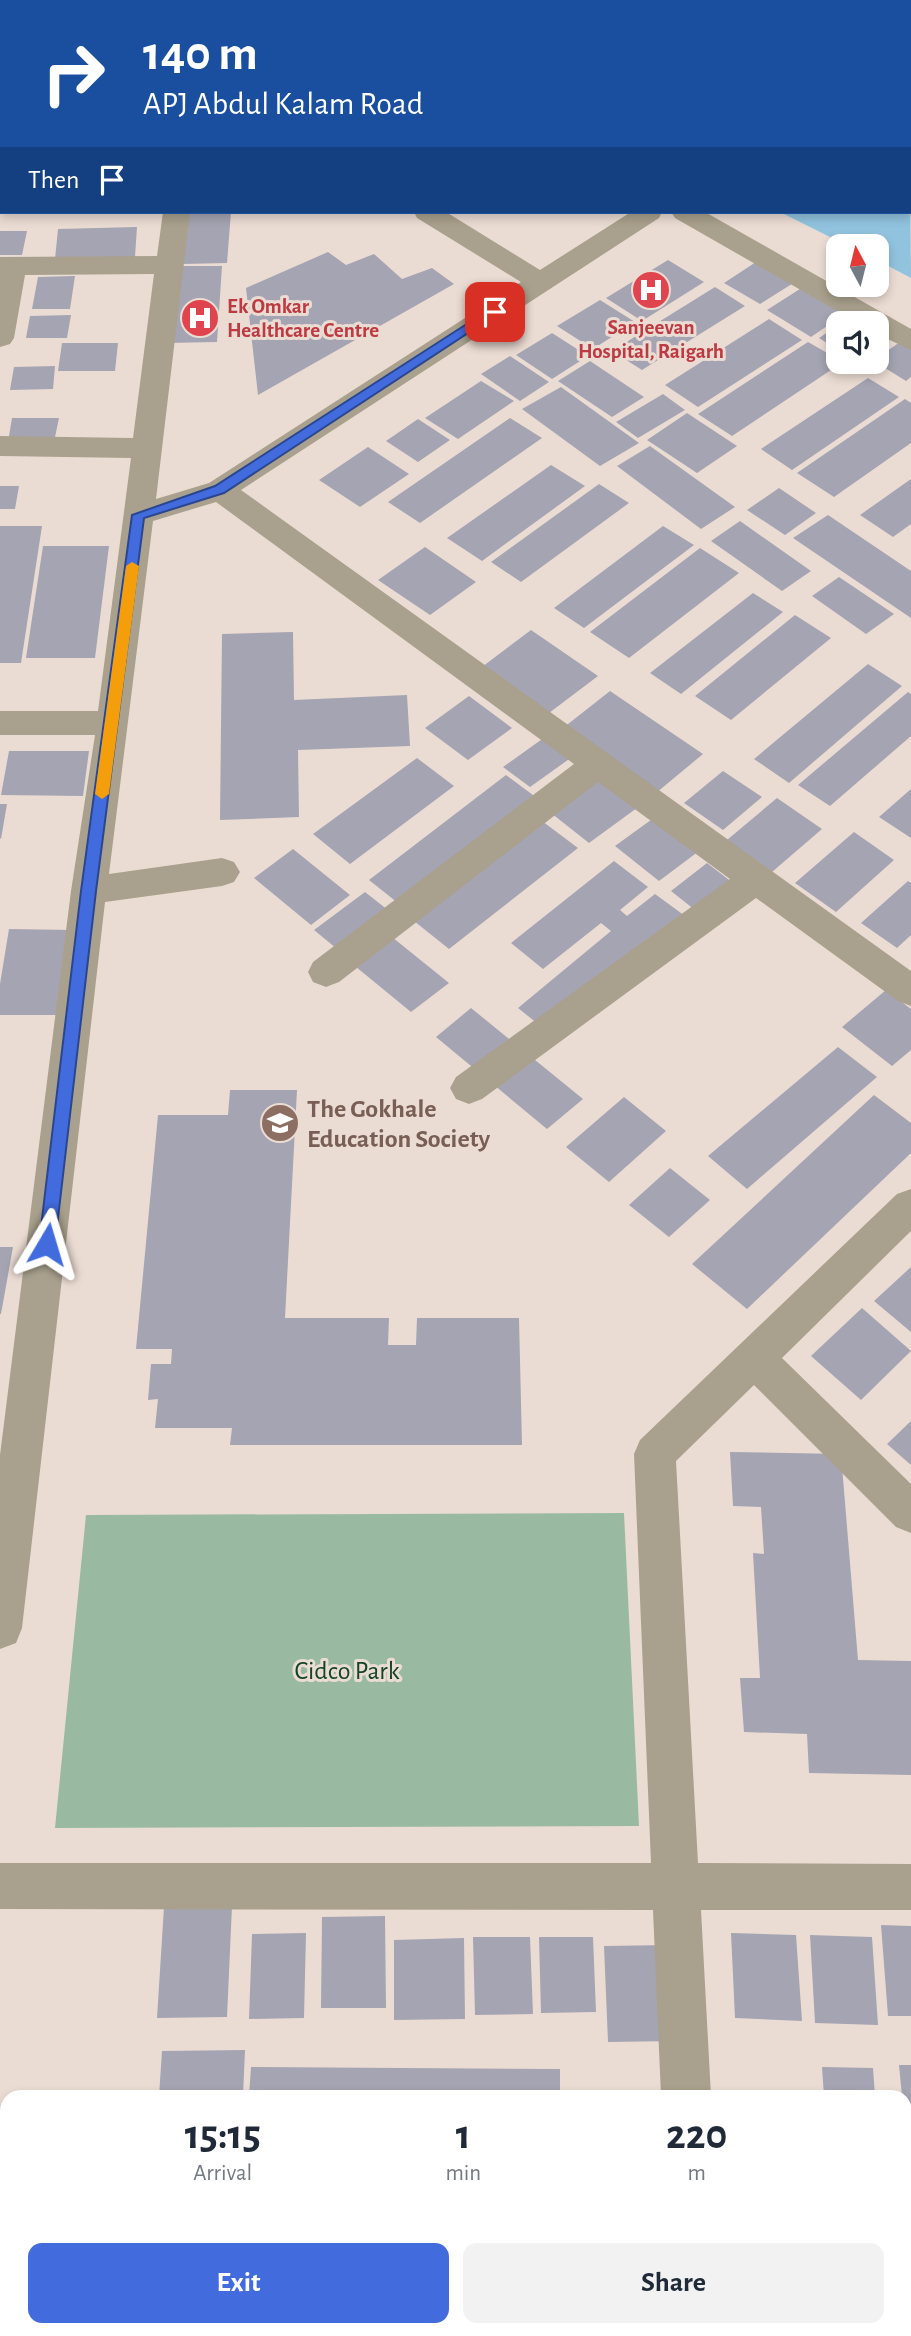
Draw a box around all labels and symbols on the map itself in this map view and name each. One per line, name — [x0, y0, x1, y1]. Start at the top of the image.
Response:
north arrow — [826, 234, 889, 298]
hospital icon: Sanjeevan Hospital, Raigarh — [630, 269, 672, 311]
pin — [465, 282, 525, 342]
place label: Ek Omkar Healthcare Centre — [227, 296, 379, 341]
hospital icon: Ek Omkar Healthcare Centre — [179, 297, 221, 339]
place label: Sanjeevan Hospital, Raigarh — [578, 317, 724, 362]
place label: The Gokhale Education Society — [307, 1096, 490, 1152]
school or university icon: The Gokhale Education Society — [259, 1102, 301, 1144]
position arrow — [10, 1207, 84, 1281]
park label: Cidco Park — [294, 1658, 400, 1684]

